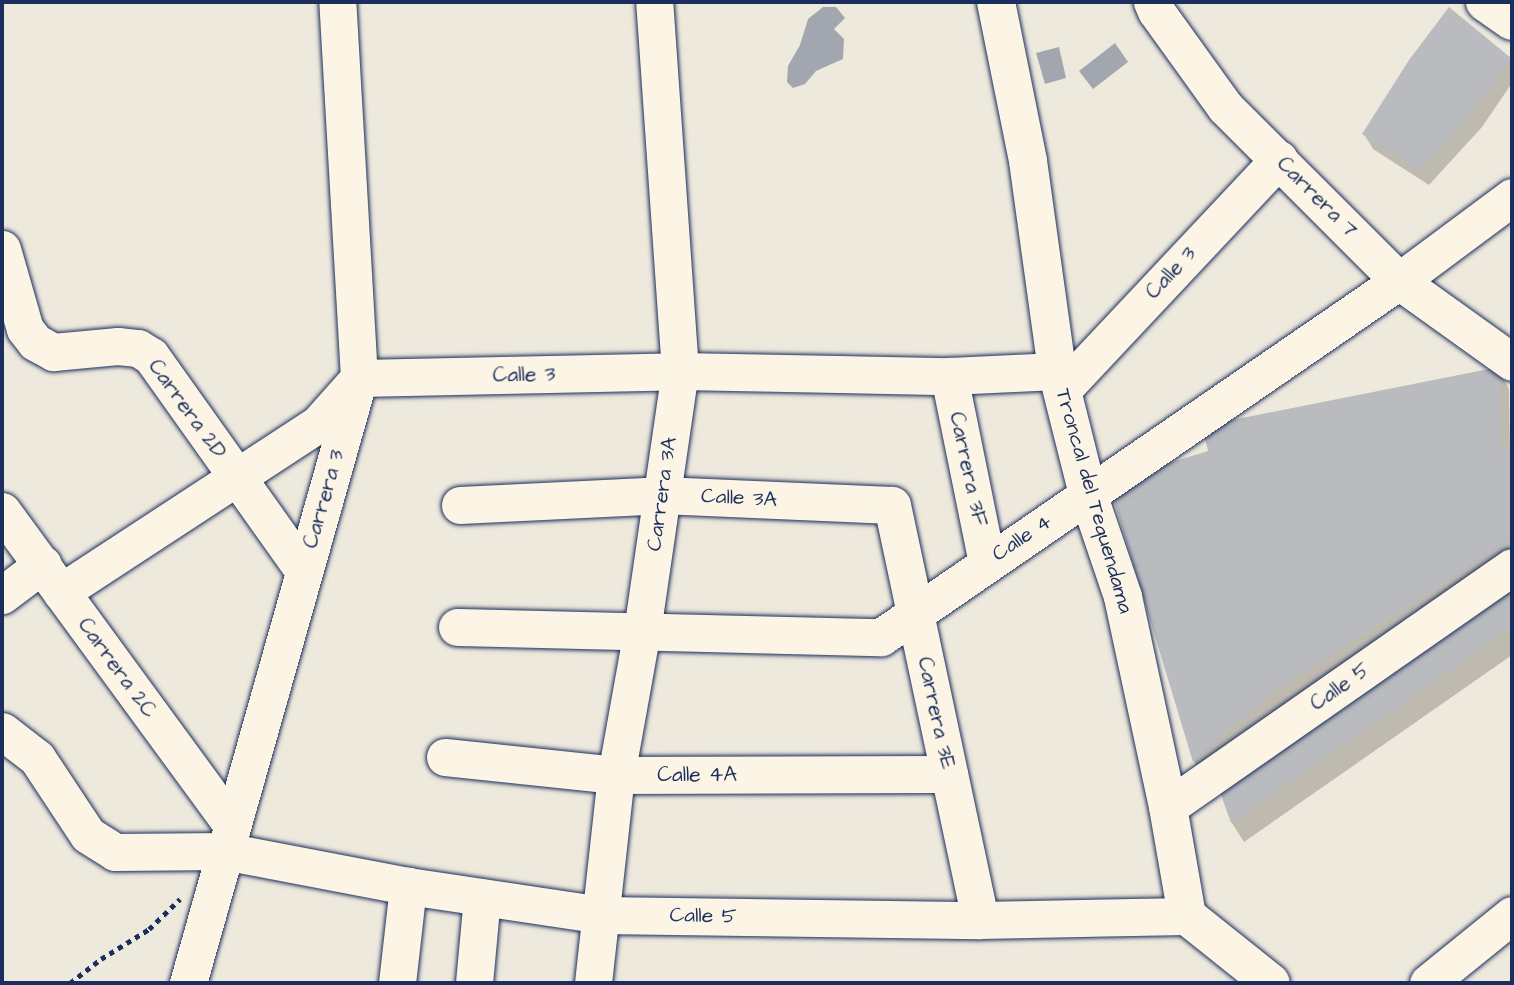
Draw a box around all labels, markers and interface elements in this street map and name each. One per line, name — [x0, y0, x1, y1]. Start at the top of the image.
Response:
street label: Carrera 7 — [1271, 151, 1363, 243]
street label: Calle 3 — [1140, 242, 1202, 304]
street label: Carrera 2D — [143, 355, 231, 463]
street label: Calle 3 — [492, 362, 556, 388]
street label: Troncal del Tequendama — [1050, 386, 1138, 616]
street label: Carrera 3F — [944, 410, 992, 528]
street label: Carrera 3A — [642, 435, 682, 553]
street label: Carrera 3 — [298, 447, 350, 551]
street label: Calle 3A — [700, 483, 778, 513]
street label: Calle 4 — [988, 509, 1056, 567]
street label: Carrera 2C — [72, 613, 162, 723]
street label: Carrera 3E — [912, 655, 960, 771]
street label: Calle 5 — [1305, 658, 1375, 716]
street label: Calle 4A — [657, 762, 737, 788]
street label: Calle 5 — [669, 903, 737, 929]

